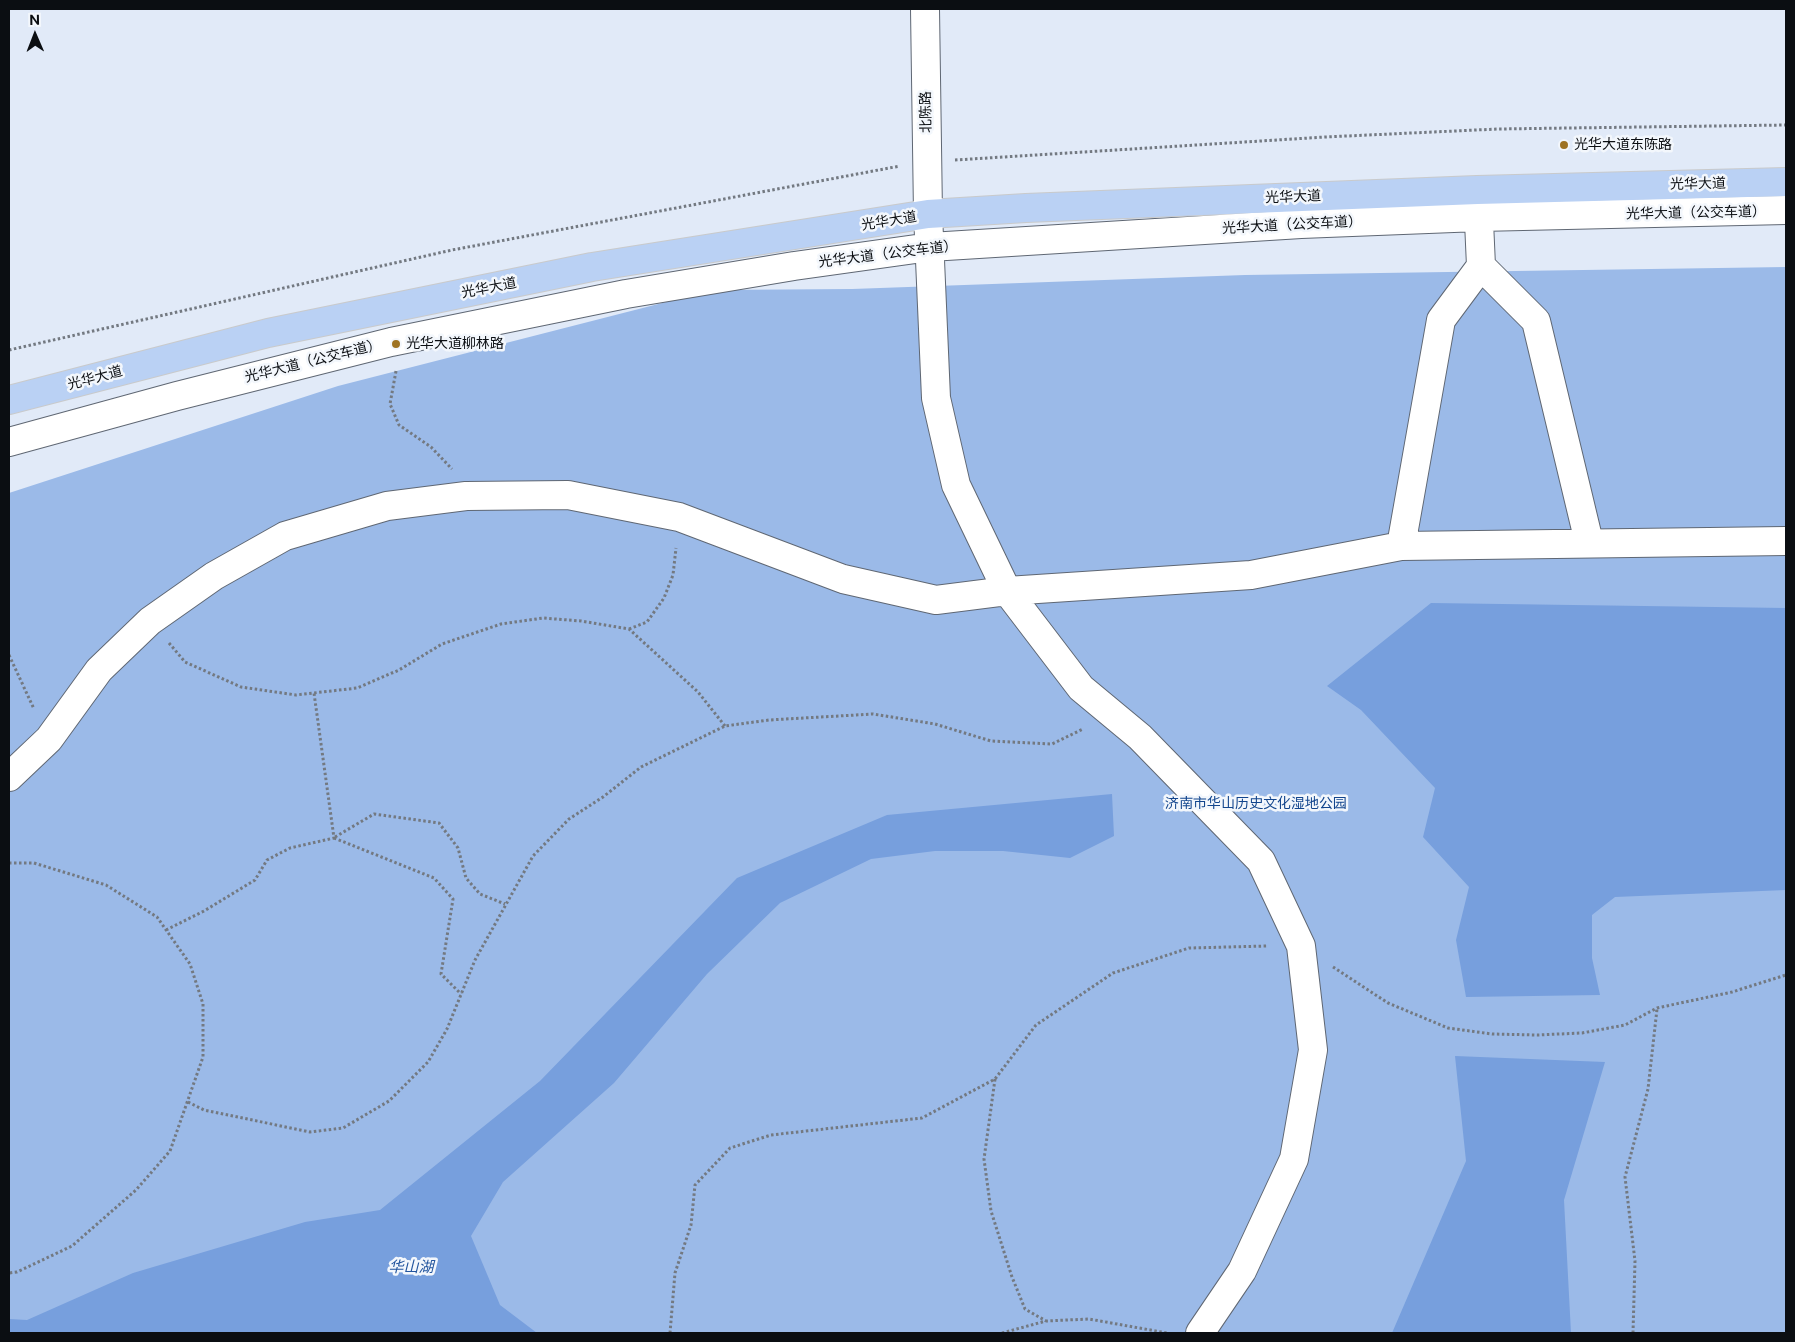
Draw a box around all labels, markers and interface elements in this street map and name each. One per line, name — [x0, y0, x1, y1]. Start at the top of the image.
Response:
north arrow — [10, 10, 60, 60]
text: N — [29, 12, 40, 28]
street label: 北陈路 — [917, 91, 935, 133]
place label: 光华大道东陈路 — [1574, 137, 1672, 153]
marker: 光华大道东陈路 — [1558, 139, 1570, 151]
street label: 光华大道 — [1670, 175, 1726, 193]
street label: 光华大道 — [1265, 188, 1321, 206]
street label: 光华大道（公交车道） — [1626, 203, 1766, 223]
street label: 光华大道 — [860, 208, 918, 234]
street label: 光华大道（公交车道） — [1222, 213, 1362, 237]
street label: 光华大道（公交车道） — [817, 237, 959, 271]
street label: 光华大道 — [460, 274, 518, 302]
street label: 光华大道（公交车道） — [243, 336, 383, 386]
place label: 光华大道柳林路 — [406, 336, 504, 352]
marker: 光华大道柳林路 — [390, 338, 402, 350]
street label: 光华大道 — [66, 363, 124, 393]
park label: 济南市华山历史文化湿地公园 — [1165, 796, 1347, 812]
water label: 华山湖 — [389, 1258, 433, 1276]

